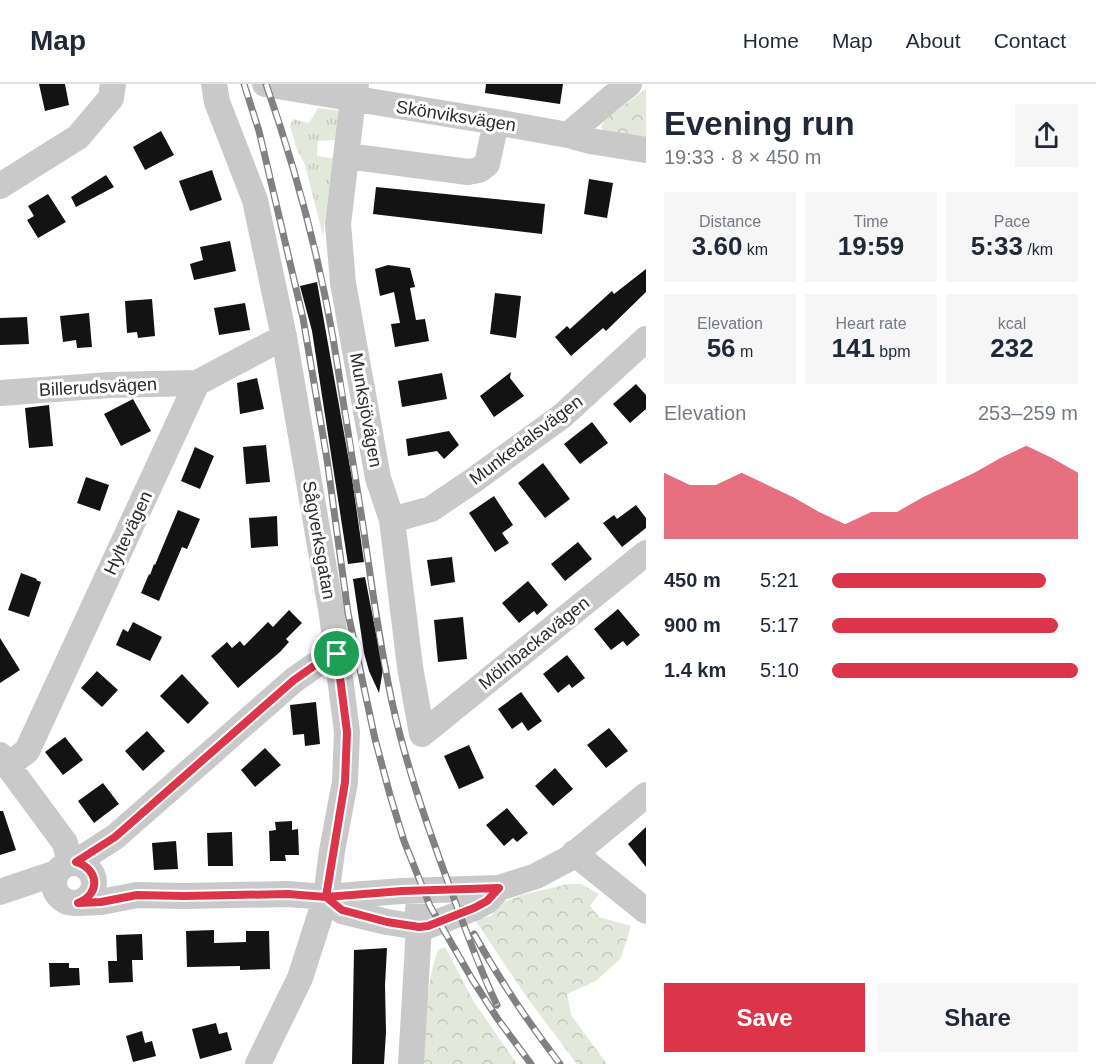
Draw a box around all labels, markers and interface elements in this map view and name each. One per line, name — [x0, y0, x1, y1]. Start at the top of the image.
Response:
text: Map — [30, 25, 86, 56]
text: Home — [743, 29, 799, 52]
text: Map — [832, 29, 873, 52]
text: About — [906, 29, 961, 52]
text: Contact — [994, 29, 1066, 52]
street label: Skönviksvägen — [395, 97, 517, 135]
button: share — [1015, 104, 1078, 167]
text: Evening run — [664, 105, 855, 142]
text: 19:33 · 8 × 450 m — [664, 146, 821, 168]
text: Distance — [699, 213, 761, 230]
text: Time — [854, 213, 888, 230]
text: Pace — [994, 213, 1030, 230]
text: 3.60 — [692, 231, 742, 261]
text: 19:59 — [838, 231, 904, 261]
text: 5:33 — [971, 231, 1023, 261]
text: km — [742, 241, 768, 258]
text: /km — [1023, 241, 1053, 258]
text: Elevation — [697, 315, 763, 332]
text: Heart rate — [835, 315, 907, 332]
text: kcal — [998, 315, 1026, 332]
text: 56 — [707, 333, 736, 363]
text: 141 — [832, 333, 875, 363]
text: 232 — [990, 333, 1034, 363]
text: m — [736, 343, 753, 360]
text: bpm — [875, 343, 910, 360]
street label: Munksjövägen — [346, 351, 386, 469]
street label: Billerudsvägen — [39, 374, 157, 400]
street label: Munkedalsvägen — [466, 391, 586, 489]
text: Elevation — [664, 402, 746, 424]
text: 253–259 m — [978, 402, 1078, 424]
street label: Sågverksgatan — [299, 479, 339, 601]
street label: Hyltevägen — [100, 488, 156, 578]
text: 450 m — [664, 569, 721, 591]
text: 5:21 — [760, 569, 799, 591]
street label: Mölnbackavägen — [475, 592, 593, 694]
text: 900 m — [664, 614, 721, 636]
text: 5:17 — [760, 614, 799, 636]
pin — [311, 628, 362, 679]
icon: arrive — [320, 637, 353, 670]
text: 1.4 km — [664, 659, 726, 681]
text: 5:10 — [760, 659, 799, 681]
button: Save — [664, 983, 865, 1052]
button: Share — [877, 983, 1078, 1052]

